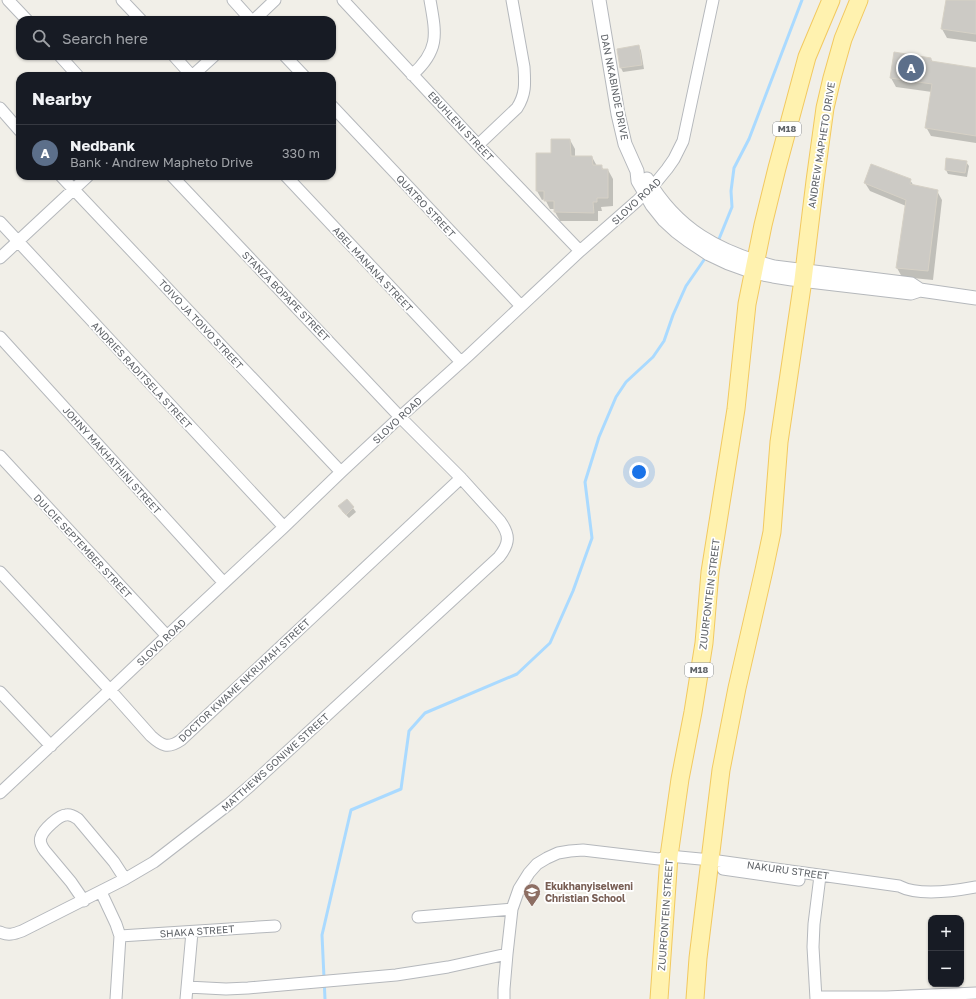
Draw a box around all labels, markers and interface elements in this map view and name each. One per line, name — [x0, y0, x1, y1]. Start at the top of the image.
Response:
search box — [16, 16, 336, 60]
icon: search — [30, 27, 52, 49]
text: Search here — [62, 29, 148, 47]
street label: DAN NKABINDE DRIVE — [599, 33, 631, 141]
pin: A — [898, 53, 924, 83]
street label: ANDREW MAPHETO DRIVE — [805, 81, 837, 209]
text: Nearby — [32, 88, 92, 109]
street label: EBUHLENI STREET — [426, 89, 496, 163]
road number: M18 — [773, 122, 801, 136]
text: Nedbank — [70, 136, 135, 154]
text: A — [40, 145, 50, 161]
text: 330 m — [282, 145, 320, 161]
text: Bank · Andrew Mapheto Drive — [70, 154, 253, 170]
street label: QUATRO STREET — [394, 172, 458, 240]
street label: SLOVO ROAD — [609, 175, 663, 227]
street label: ABEL MANANA STREET — [330, 224, 416, 314]
street label: STANZA BOPAPE STREET — [240, 248, 332, 344]
street label: TOIVO JA TOIVO STREET — [156, 277, 246, 371]
street label: ANDRIES RADITSELA STREET — [89, 319, 195, 431]
street label: SLOVO ROAD — [370, 394, 424, 446]
street label: JOHNY MAKHATHINI STREET — [60, 404, 164, 516]
your location — [629, 462, 649, 482]
street label: DULCIE SEPTEMBER STREET — [32, 491, 134, 601]
street label: ZUURFONTEIN STREET — [696, 538, 722, 650]
street label: SLOVO ROAD — [134, 616, 188, 668]
street label: DOCTOR KWAME NKRUMAH STREET — [176, 616, 312, 744]
road number: M18 — [685, 663, 713, 677]
street label: MATTHEWS GONIWE STREET — [219, 711, 331, 813]
street label: NAKURU STREET — [746, 858, 830, 882]
street label: ZUURFONTEIN STREET — [655, 859, 675, 971]
place label: Ekukhanyiselweni Christian School — [545, 880, 633, 904]
school or university icon: Ekukhanyiselweni Christian School — [522, 882, 542, 907]
map controls — [928, 915, 964, 987]
button: + — [928, 915, 964, 951]
street label: SHAKA STREET — [159, 922, 235, 940]
button: − — [928, 951, 964, 987]

